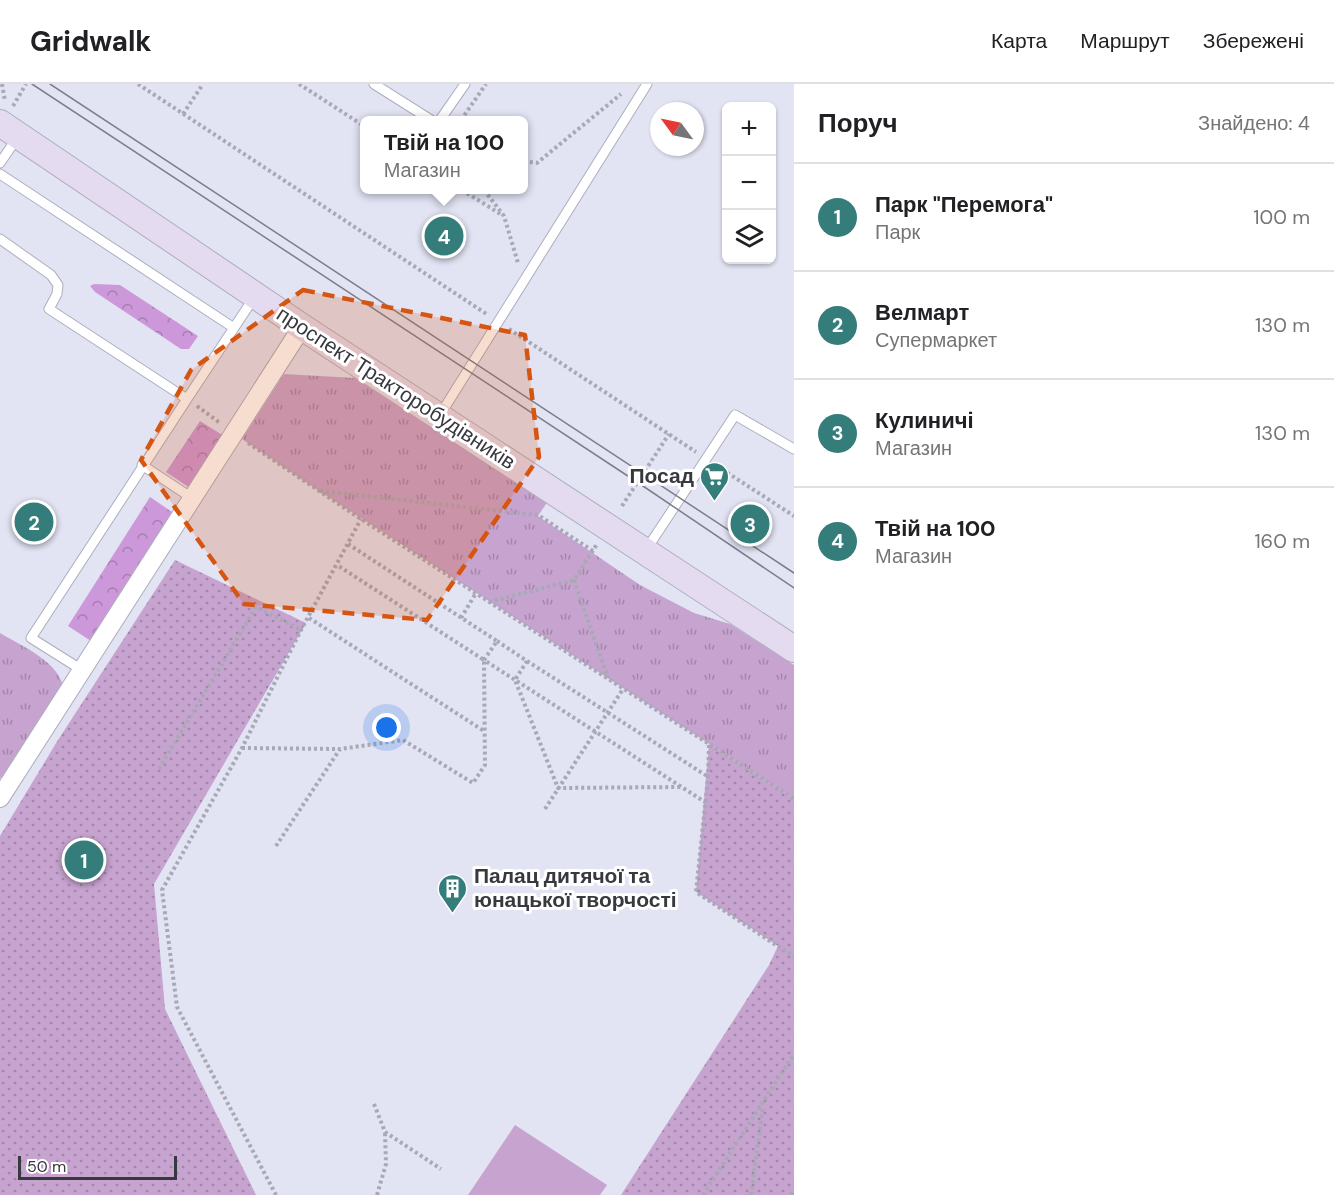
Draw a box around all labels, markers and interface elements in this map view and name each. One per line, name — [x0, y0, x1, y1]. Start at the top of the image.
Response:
text: Gridwalk — [30, 23, 152, 60]
text: Карта — [991, 27, 1047, 55]
text: Маршрут — [1080, 27, 1170, 55]
text: Збережені — [1203, 27, 1304, 55]
north arrow — [650, 102, 704, 156]
map controls — [722, 102, 776, 264]
button: + — [722, 102, 776, 156]
text: Поруч — [818, 106, 898, 140]
text: Знайдено: 4 — [1198, 110, 1310, 136]
popup — [360, 116, 528, 194]
text: Твій на 100 — [384, 128, 504, 157]
button: − — [722, 156, 776, 210]
text: Магазин — [384, 157, 461, 183]
text: Парк "Перемога" — [875, 190, 1053, 219]
text: 1 — [834, 204, 841, 230]
text: 100 m — [1253, 204, 1310, 230]
button: layers — [722, 210, 776, 264]
pin: 4 — [424, 214, 464, 258]
text: Парк — [875, 219, 920, 245]
text: Велмарт — [875, 298, 969, 327]
street label: проспект Тракторобудівників — [271, 300, 521, 476]
text: 2 — [832, 312, 843, 338]
text: 130 m — [1255, 312, 1310, 338]
text: Супермаркет — [875, 327, 997, 353]
text: Кулиничі — [875, 406, 974, 435]
text: 3 — [831, 420, 844, 446]
text: 130 m — [1255, 420, 1310, 446]
text: Магазин — [875, 435, 952, 461]
supermarket icon: Посад — [699, 460, 731, 502]
place label: Посад — [629, 462, 694, 490]
pin: 2 — [15, 500, 54, 544]
pin: 3 — [730, 502, 770, 546]
text: Твій на 100 — [875, 514, 996, 543]
text: 4 — [831, 528, 844, 554]
text: 160 m — [1254, 528, 1310, 554]
text: Магазин — [875, 543, 952, 569]
your location — [372, 713, 401, 742]
pin: 1 — [64, 838, 104, 882]
place label: Палац дитячої та юнацької творчості — [474, 862, 677, 914]
building icon: Палац дитячої та юнацької творчості — [437, 872, 469, 914]
scale bar — [18, 1153, 177, 1180]
text: 50 m — [27, 1156, 66, 1177]

